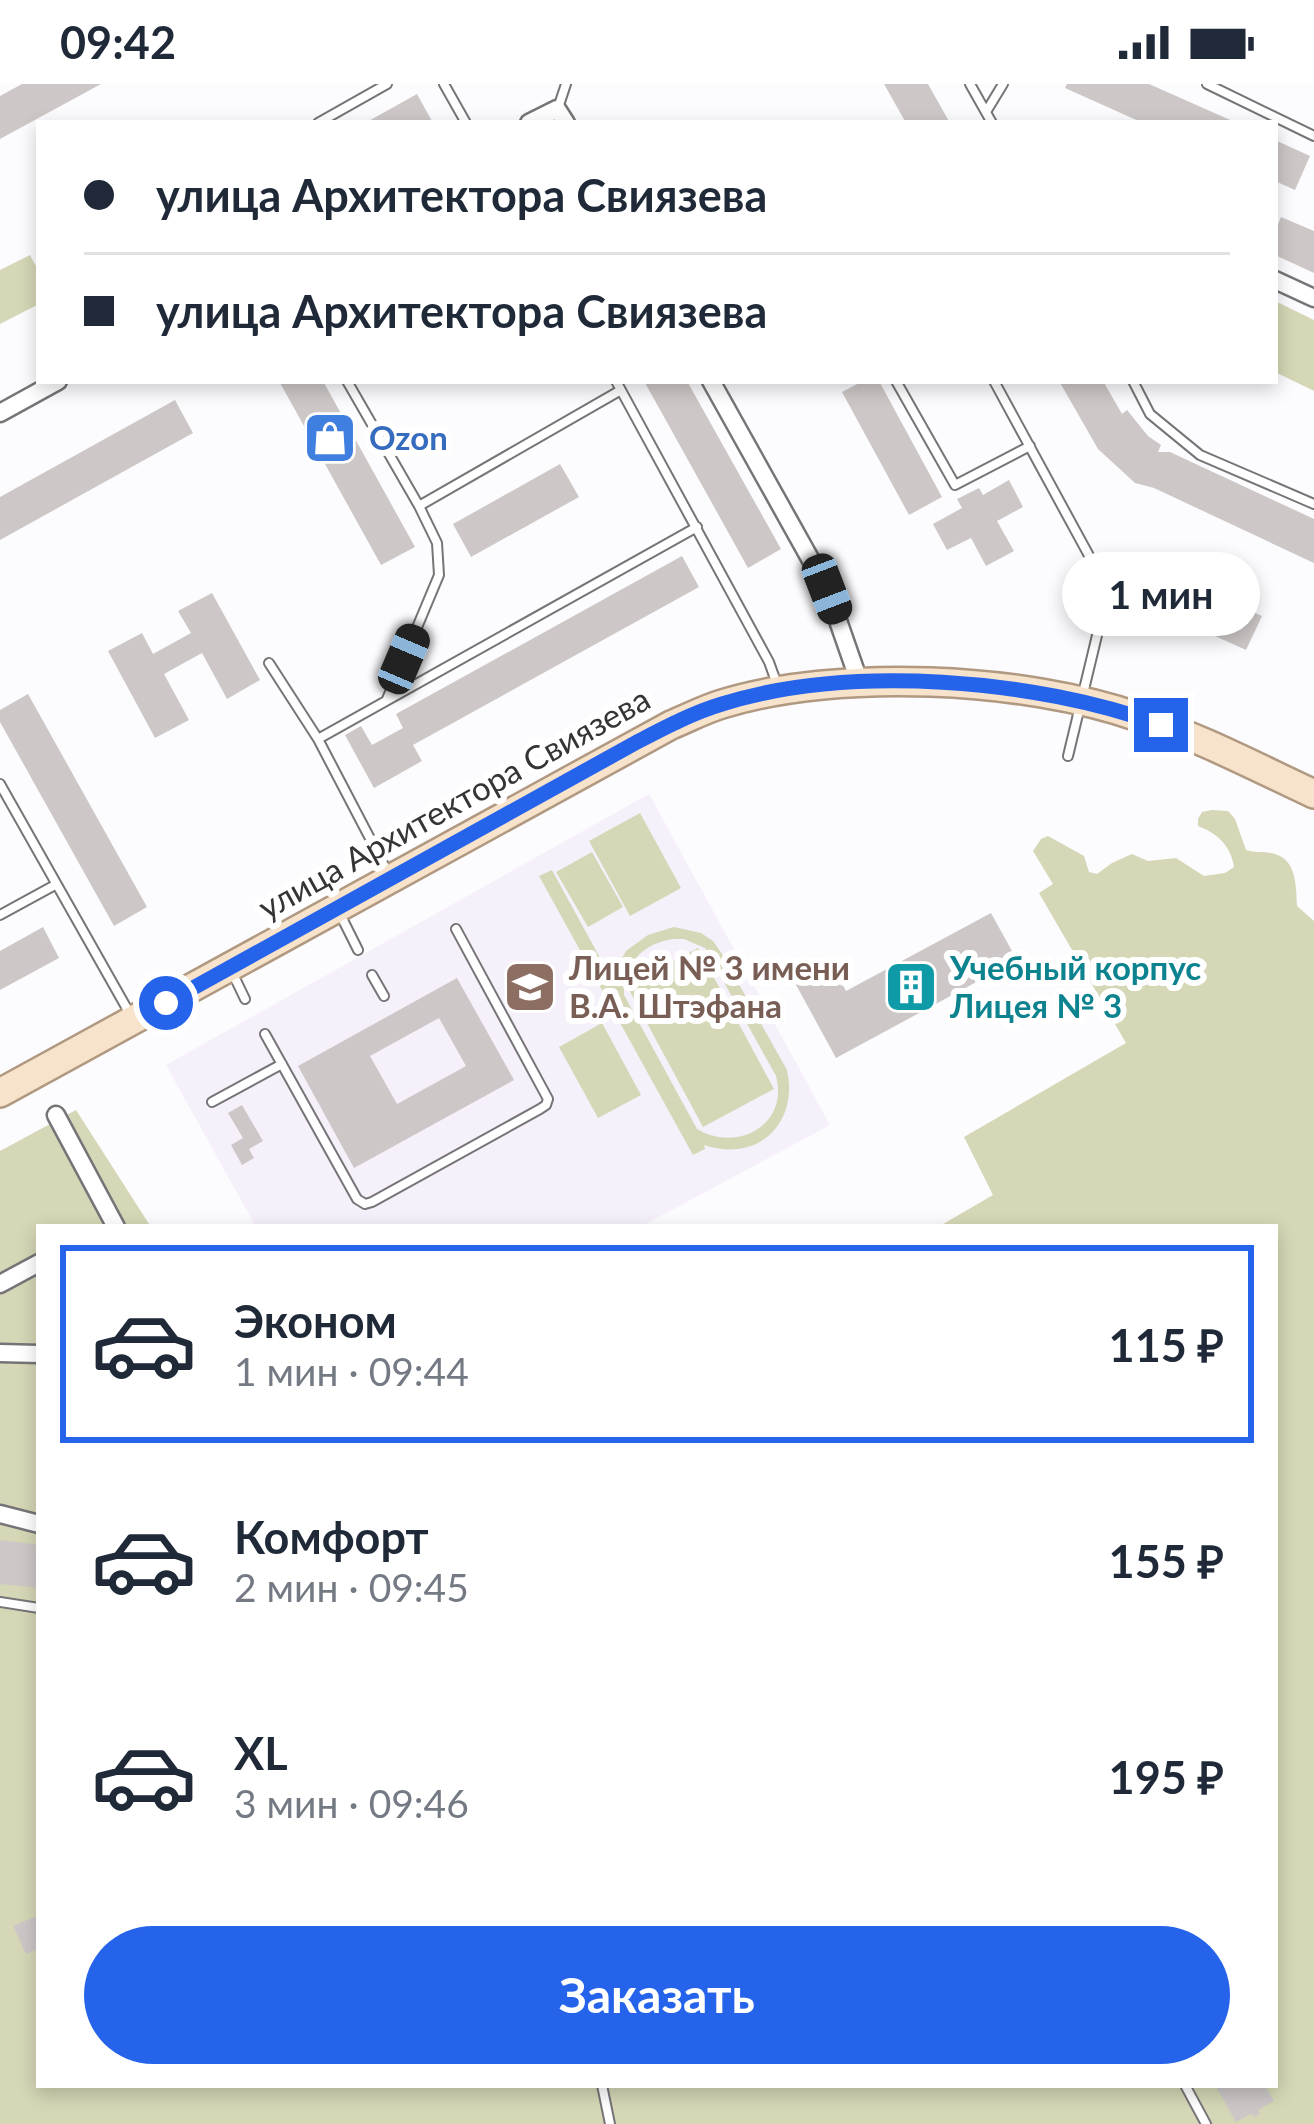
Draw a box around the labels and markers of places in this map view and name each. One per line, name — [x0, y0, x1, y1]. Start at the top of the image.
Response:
shop icon: Ozon — [302, 410, 358, 466]
place label: Ozon — [369, 417, 448, 457]
place label: Лицей № 3 имени В.А. Штэфана — [568, 947, 850, 1025]
place label: Учебный корпус Лицея № 3 — [949, 947, 1201, 1025]
school or university icon: Лицей № 3 имени В.А. Штэфана — [502, 959, 558, 1015]
building icon: Учебный корпус Лицея № 3 — [883, 959, 939, 1015]

